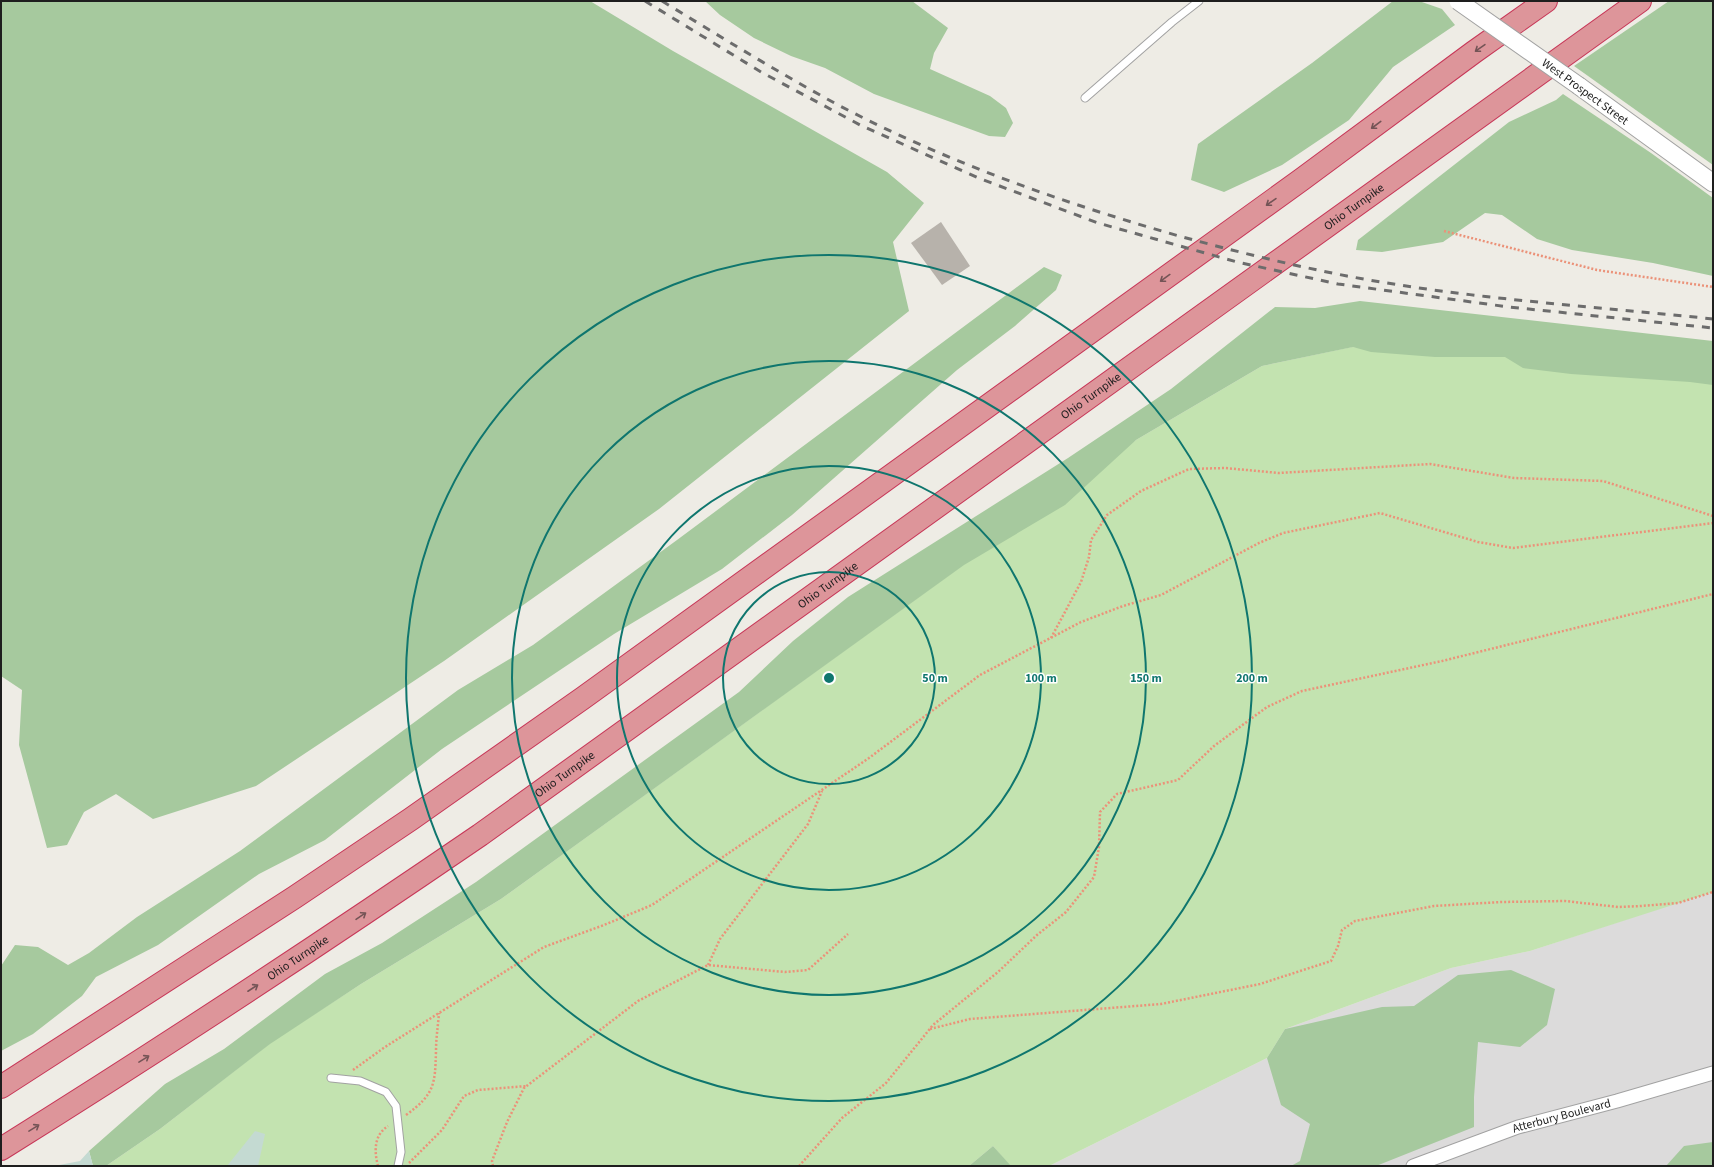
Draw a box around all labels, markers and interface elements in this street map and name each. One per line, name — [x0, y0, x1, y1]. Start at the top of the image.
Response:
one-way arrow — [1475, 44, 1486, 52]
street label: West Prospect Street — [1538, 55, 1632, 129]
one-way arrow — [1370, 121, 1381, 129]
street label: Ohio Turnpike — [1320, 179, 1388, 234]
one-way arrow — [1266, 198, 1277, 206]
one-way arrow — [1160, 274, 1171, 282]
street label: Ohio Turnpike — [1057, 368, 1125, 423]
street label: Ohio Turnpike — [794, 557, 861, 613]
text: 50 m — [922, 670, 948, 687]
text: 100 m — [1025, 670, 1057, 687]
text: 150 m — [1130, 670, 1162, 687]
text: 200 m — [1236, 670, 1268, 687]
centre of rings — [822, 671, 836, 685]
street label: Ohio Turnpike — [531, 747, 598, 802]
one-way arrow — [356, 912, 367, 920]
street label: Ohio Turnpike — [263, 931, 332, 984]
one-way arrow — [247, 984, 258, 992]
one-way arrow — [138, 1055, 149, 1063]
street label: Atterbury Boulevard — [1510, 1094, 1613, 1137]
one-way arrow — [28, 1124, 39, 1132]

